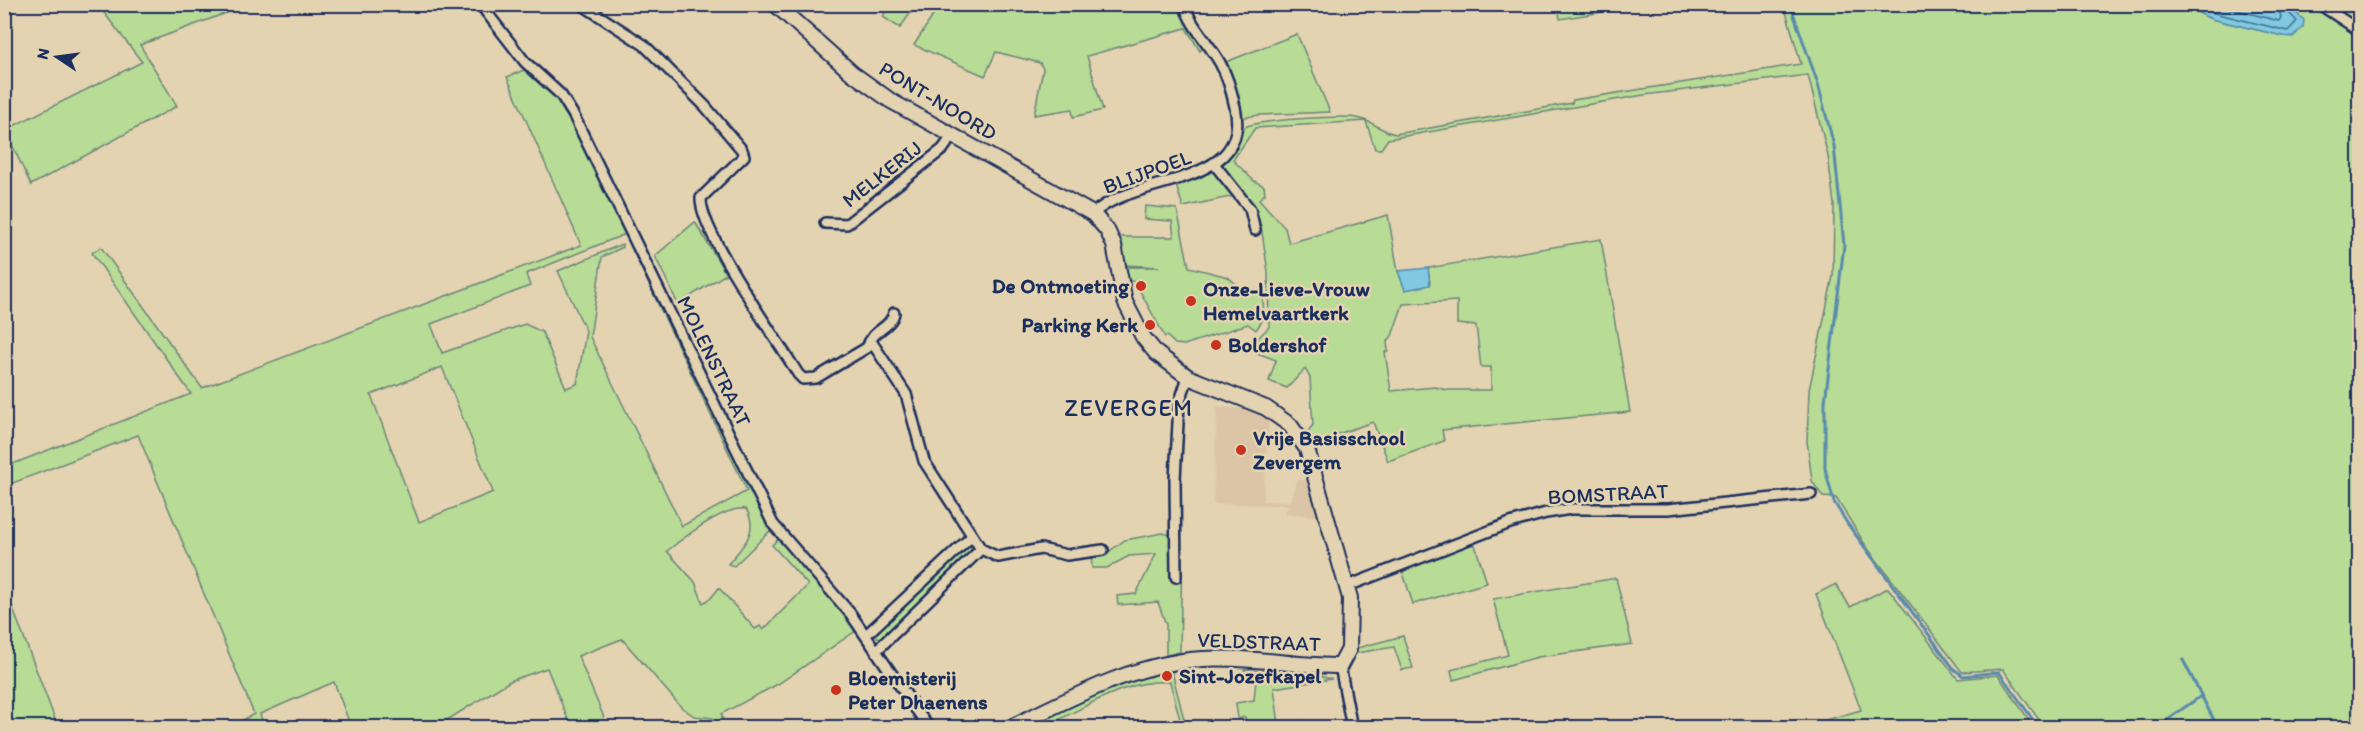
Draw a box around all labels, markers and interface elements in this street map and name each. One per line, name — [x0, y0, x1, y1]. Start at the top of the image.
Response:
north arrow — [27, 27, 87, 87]
text: N — [32, 46, 53, 61]
street label: PONT-NOORD — [875, 56, 1002, 146]
street label: MELKERIJ — [837, 135, 926, 212]
street label: BLIJPOEL — [1099, 144, 1195, 199]
place label: De Ontmoeting — [992, 273, 1130, 299]
place label: Onze-Lieve-Vrouw Hemelvaartkerk — [1203, 276, 1370, 325]
marker: De Ontmoeting — [1134, 279, 1148, 293]
street label: MOLENSTRAAT — [672, 291, 757, 430]
marker: Onze-Lieve-Vrouw Hemelvaartkerk — [1184, 294, 1198, 308]
place label: Parking Kerk — [1022, 312, 1139, 338]
marker: Parking Kerk — [1143, 318, 1157, 332]
place label: Boldershof — [1228, 332, 1328, 357]
marker: Boldershof — [1209, 338, 1223, 352]
district label: ZEVERGEM — [1064, 393, 1194, 422]
place label: Vrije Basisschool Zevergem — [1253, 425, 1406, 475]
marker: Vrije Basisschool Zevergem — [1234, 443, 1248, 457]
street label: BOMSTRAAT — [1547, 478, 1669, 509]
street label: VELDSTRAAT — [1197, 627, 1321, 656]
place label: Sint-Jozefkapel — [1179, 663, 1322, 689]
place label: Bloemisterij Peter Dhaenens — [848, 665, 988, 714]
marker: Sint-Jozefkapel — [1160, 669, 1174, 683]
marker: Bloemisterij Peter Dhaenens — [829, 683, 843, 697]

